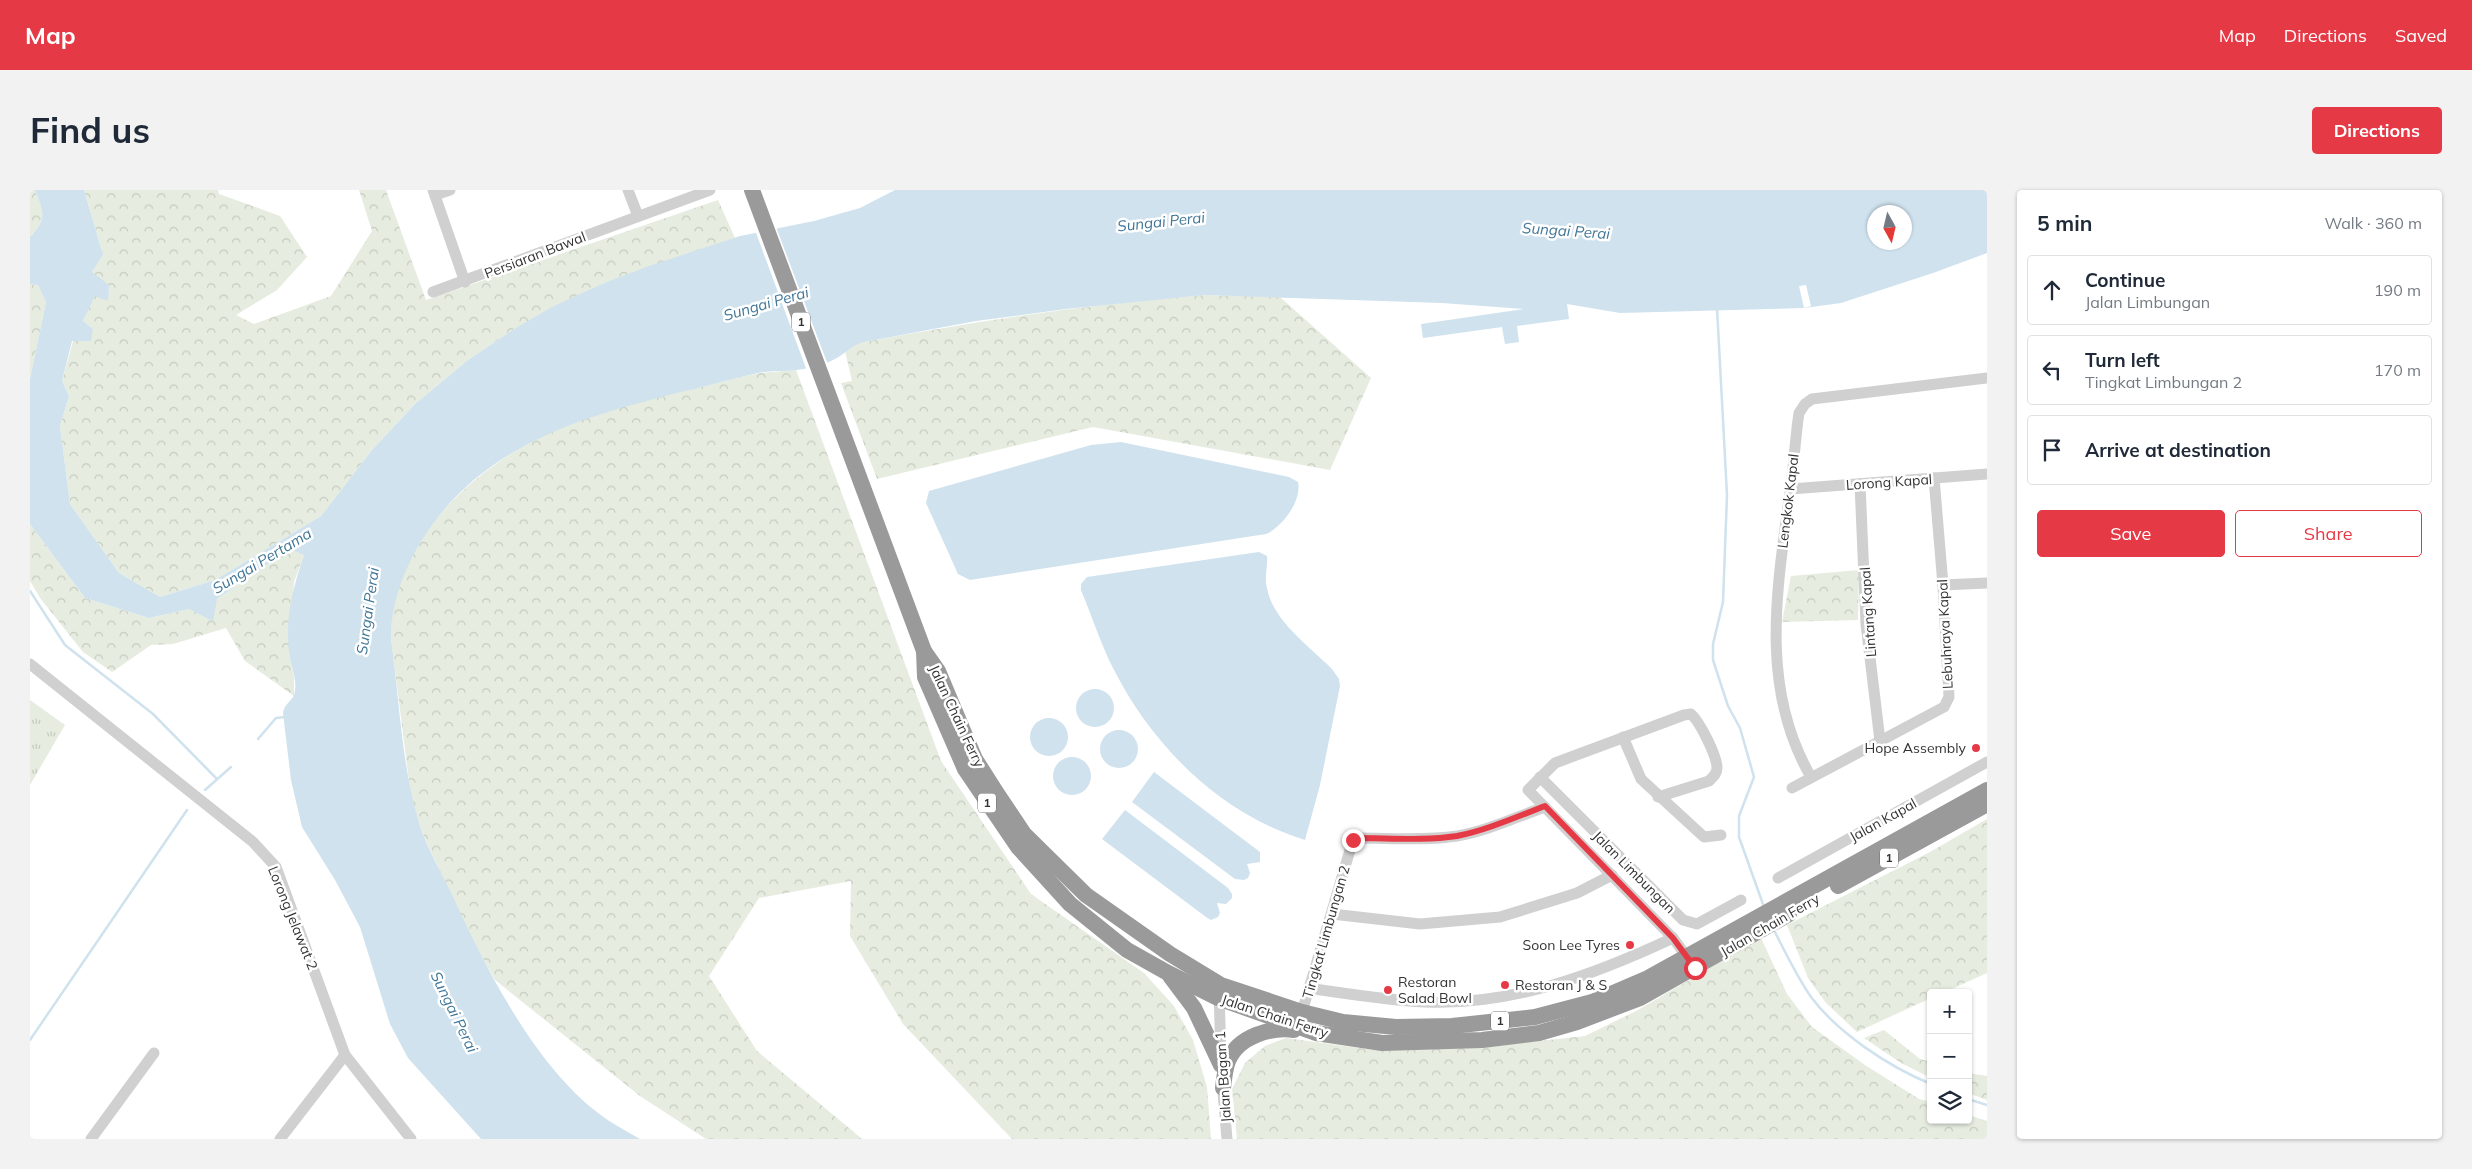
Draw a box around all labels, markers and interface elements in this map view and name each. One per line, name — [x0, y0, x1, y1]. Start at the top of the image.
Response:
text: Map — [25, 20, 76, 50]
text: Map — [2219, 24, 2256, 47]
text: Directions — [2284, 24, 2367, 47]
text: Saved — [2395, 24, 2447, 47]
button: Directions — [2312, 107, 2442, 154]
text: Find us — [30, 108, 150, 152]
north arrow — [1867, 205, 1912, 250]
water label: Sungai Perai — [1116, 207, 1206, 236]
text: 5 min — [2037, 210, 2092, 236]
text: Walk · 360 m — [2324, 213, 2422, 233]
water label: Sungai Perai — [1522, 218, 1611, 243]
street label: Persiaran Bawal — [482, 227, 588, 283]
text: Continue — [2085, 268, 2165, 292]
icon: ahead — [2038, 276, 2066, 304]
text: 190 m — [2374, 280, 2421, 300]
water label: Sungai Perai — [721, 282, 811, 325]
text: Jalan Limbungan — [2085, 292, 2210, 312]
road number: 1 — [792, 312, 810, 332]
text: Turn left — [2085, 348, 2160, 372]
icon: left — [2038, 356, 2066, 384]
text: 170 m — [2374, 360, 2421, 380]
text: Tingkat Limbungan 2 — [2085, 372, 2242, 392]
icon: arrive — [2038, 436, 2066, 464]
text: Arrive at destination — [2085, 438, 2271, 462]
street label: Lengkok Kapal — [1773, 453, 1803, 549]
street label: Lorong Kapal — [1845, 470, 1933, 494]
button: Save — [2037, 510, 2225, 557]
button: Share — [2235, 510, 2422, 557]
water label: Sungai Pertama — [209, 524, 315, 598]
water label: Sungai Perai — [352, 566, 383, 656]
street label: Lintang Kapal — [1856, 566, 1880, 658]
street label: Lebuhraya Kapal — [1933, 579, 1957, 689]
street label: Jalan Chain Ferry — [925, 662, 989, 771]
place label: Hope Assembly — [1864, 739, 1967, 757]
marker: Hope Assembly — [1970, 742, 1982, 754]
road number: 1 — [978, 794, 996, 812]
street label: Jalan Kapal — [1846, 794, 1920, 846]
street label: Jalan Limbungan — [1589, 827, 1679, 917]
route end — [1342, 829, 1365, 852]
road number: 1 — [1880, 848, 1898, 868]
street label: Tingkat Limbungan 2 — [1298, 863, 1354, 1001]
street label: Lorong Jelawat 2 — [264, 864, 322, 972]
street label: Jalan Chain Ferry — [1717, 889, 1823, 961]
place label: Soon Lee Tyres — [1522, 936, 1620, 954]
marker: Soon Lee Tyres — [1624, 939, 1636, 951]
route start — [1684, 957, 1707, 980]
water label: Sungai Perai — [427, 968, 482, 1056]
place label: Restoran Salad Bowl — [1398, 973, 1472, 1007]
place label: Restoran J & S — [1515, 976, 1607, 994]
marker: Restoran J & S — [1499, 979, 1511, 991]
marker: Restoran Salad Bowl — [1382, 984, 1394, 996]
map controls — [1927, 989, 1972, 1124]
button: + — [1927, 989, 1972, 1034]
street label: Jalan Chain Ferry — [1219, 990, 1331, 1042]
road number: 1 — [1491, 1011, 1509, 1030]
street label: Jalan Bagan 1 — [1211, 1031, 1235, 1123]
button: − — [1927, 1034, 1972, 1079]
button: layers — [1927, 1079, 1972, 1124]

